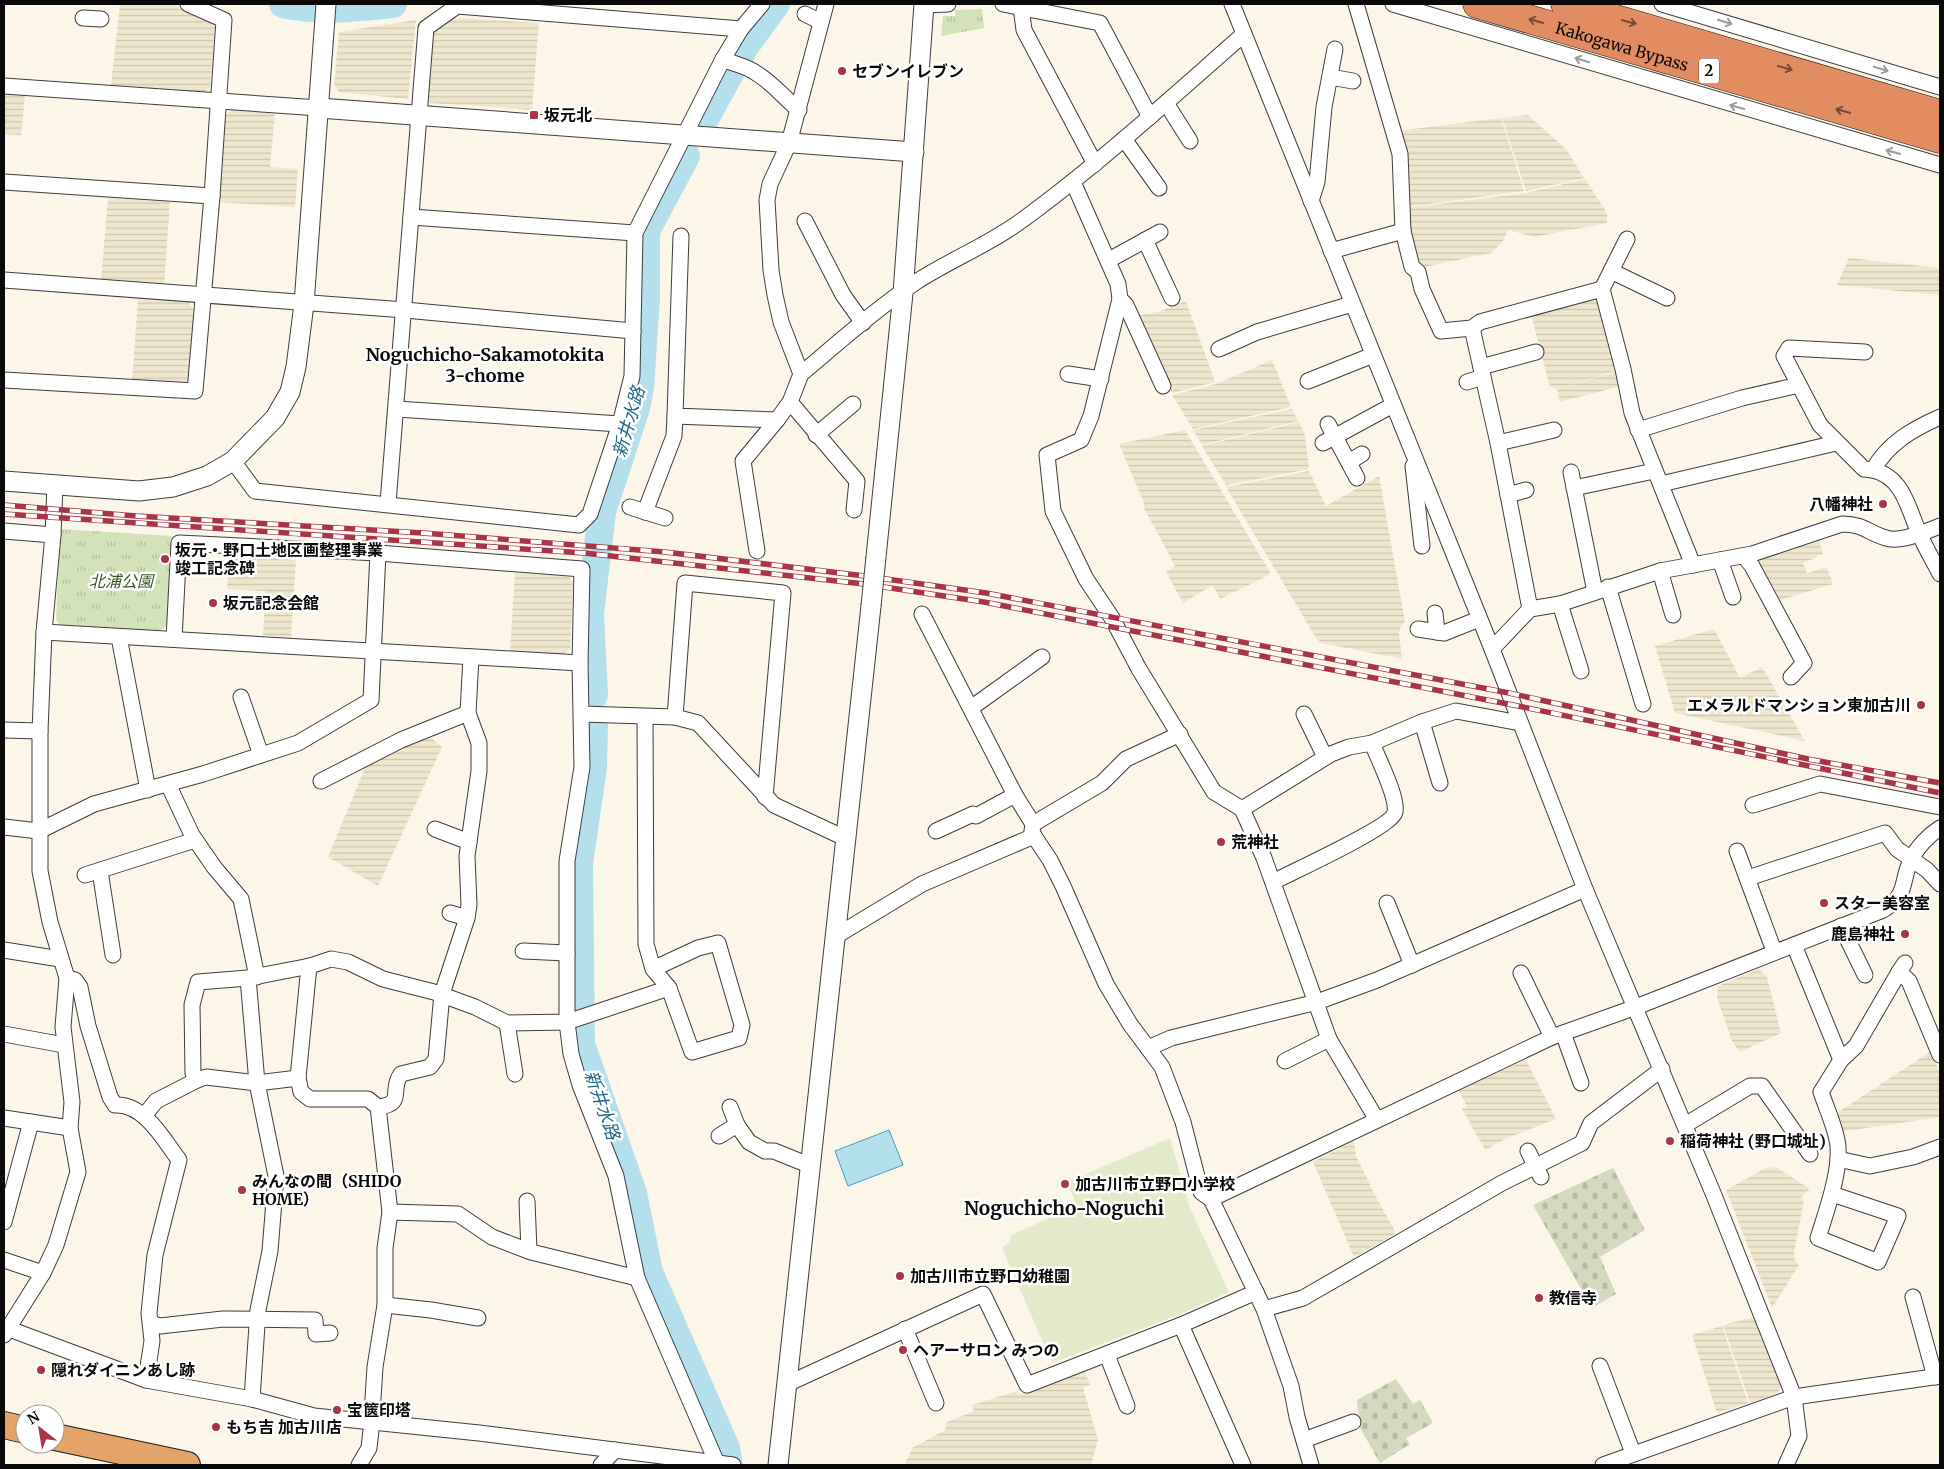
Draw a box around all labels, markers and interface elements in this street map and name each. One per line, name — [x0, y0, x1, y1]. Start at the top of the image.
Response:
one-way arrow — [1528, 15, 1544, 25]
street label: Kakogawa Bypass — [1553, 17, 1691, 75]
one-way arrow — [1620, 18, 1636, 28]
one-way arrow — [1717, 18, 1733, 27]
one-way arrow — [1574, 55, 1590, 65]
road number: 2 — [1699, 58, 1719, 84]
place label: セブンイレブン — [852, 61, 964, 81]
one-way arrow — [1776, 64, 1792, 74]
one-way arrow — [1873, 64, 1889, 74]
marker: セブンイレブン — [836, 65, 848, 77]
one-way arrow — [1730, 101, 1746, 111]
place label: 坂元北 — [544, 105, 592, 125]
one-way arrow — [1835, 105, 1851, 115]
marker: 坂元北 — [528, 109, 540, 121]
one-way arrow — [1886, 146, 1902, 156]
district label: Noguchicho-Sakamotokita 3-chome — [366, 343, 604, 387]
water label: 新井水路 — [608, 382, 650, 460]
place label: 八幡神社 — [1809, 494, 1873, 514]
marker: 八幡神社 — [1877, 498, 1889, 510]
place label: 坂元・野口土地区画整理事業 竣工記念碑 — [175, 540, 383, 578]
marker: 坂元・野口土地区画整理事業 竣工記念碑 — [159, 553, 171, 565]
park label: 北浦公園 — [89, 571, 155, 591]
place label: 坂元記念会館 — [223, 593, 319, 613]
marker: 坂元記念会館 — [207, 597, 219, 609]
place label: エメラルドマンション東加古川 — [1687, 695, 1911, 715]
marker: エメラルドマンション東加古川 — [1915, 699, 1927, 711]
place label: 荒神社 — [1231, 832, 1279, 852]
marker: 荒神社 — [1215, 836, 1227, 848]
place label: スター美容室 — [1834, 893, 1930, 913]
marker: スター美容室 — [1818, 897, 1830, 909]
place label: 鹿島神社 — [1831, 924, 1895, 944]
marker: 鹿島神社 — [1899, 928, 1911, 940]
water label: 新井水路 — [580, 1067, 626, 1145]
place label: 稲荷神社 (野口城址) — [1680, 1131, 1826, 1151]
marker: 稲荷神社 (野口城址) — [1664, 1135, 1676, 1147]
place label: みんなの間（SHIDO HOME） — [252, 1171, 402, 1209]
place label: 加古川市立野口小学校 — [1075, 1174, 1235, 1194]
marker: 加古川市立野口小学校 — [1059, 1178, 1071, 1190]
marker: みんなの間（SHIDO HOME） — [236, 1184, 248, 1196]
district label: Noguchicho-Noguchi — [964, 1196, 1164, 1220]
place label: 加古川市立野口幼稚園 — [910, 1266, 1070, 1286]
marker: 加古川市立野口幼稚園 — [894, 1270, 906, 1282]
place label: 教信寺 — [1549, 1288, 1597, 1308]
marker: 教信寺 — [1533, 1292, 1545, 1304]
place label: ヘアーサロン みつの — [913, 1340, 1060, 1360]
marker: ヘアーサロン みつの — [897, 1344, 909, 1356]
place label: 隠れダイニンあし跡 — [51, 1360, 195, 1380]
marker: 隠れダイニンあし跡 — [35, 1364, 47, 1376]
place label: 宝篋印塔 — [347, 1400, 411, 1420]
north arrow — [15, 1404, 65, 1454]
marker: 宝篋印塔 — [331, 1404, 343, 1416]
text: N — [24, 1407, 43, 1428]
place label: もち吉 加古川店 — [226, 1417, 342, 1437]
marker: もち吉 加古川店 — [210, 1421, 222, 1433]

